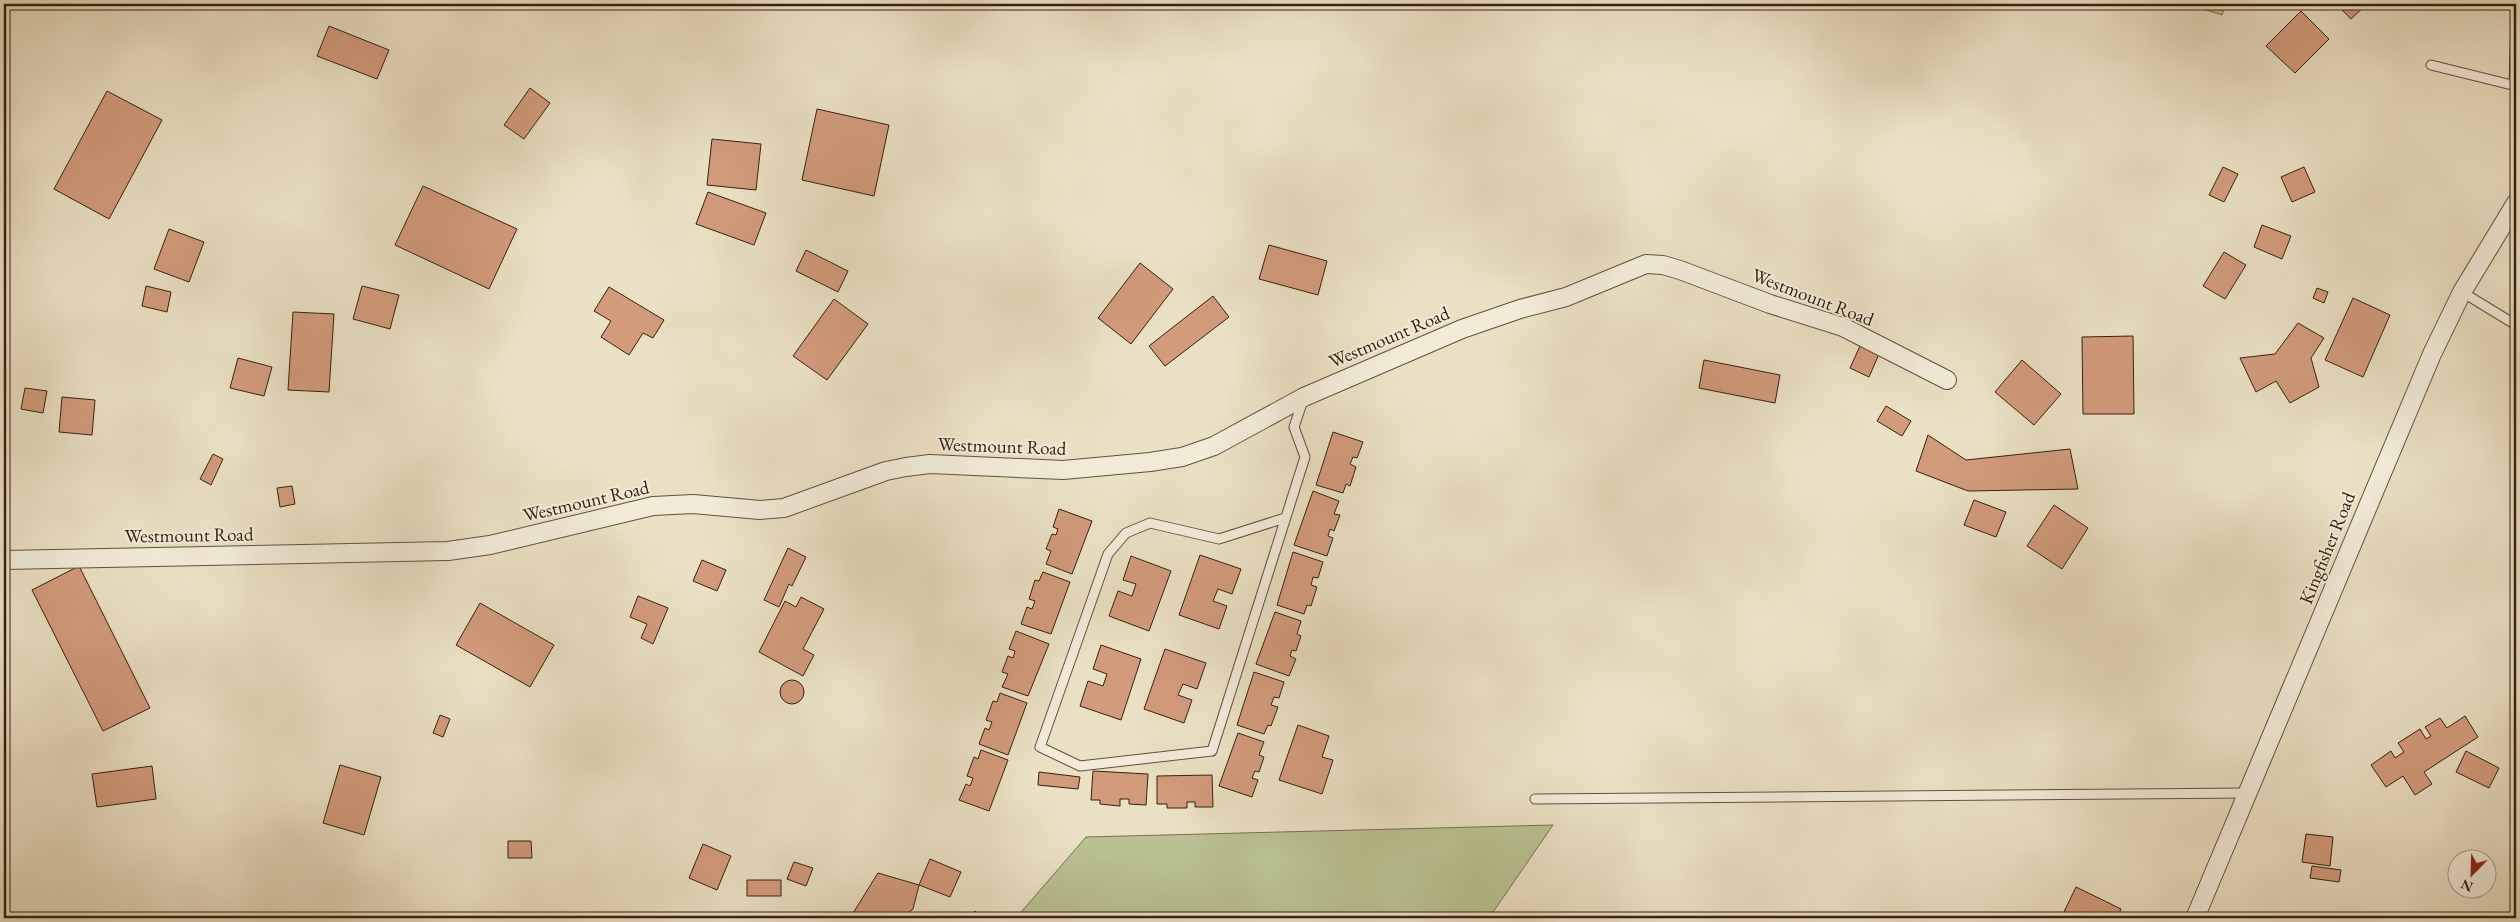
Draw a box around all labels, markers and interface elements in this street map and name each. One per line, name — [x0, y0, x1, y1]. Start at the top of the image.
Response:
street label: Westmount Road — [1748, 262, 1878, 332]
street label: Westmount Road — [1325, 300, 1454, 374]
street label: Westmount Road — [937, 431, 1067, 461]
street label: Westmount Road — [520, 474, 652, 528]
street label: Kingfisher Road — [2293, 488, 2361, 608]
street label: Westmount Road — [124, 521, 254, 549]
north arrow — [2448, 850, 2498, 900]
text: N — [2458, 875, 2476, 896]

